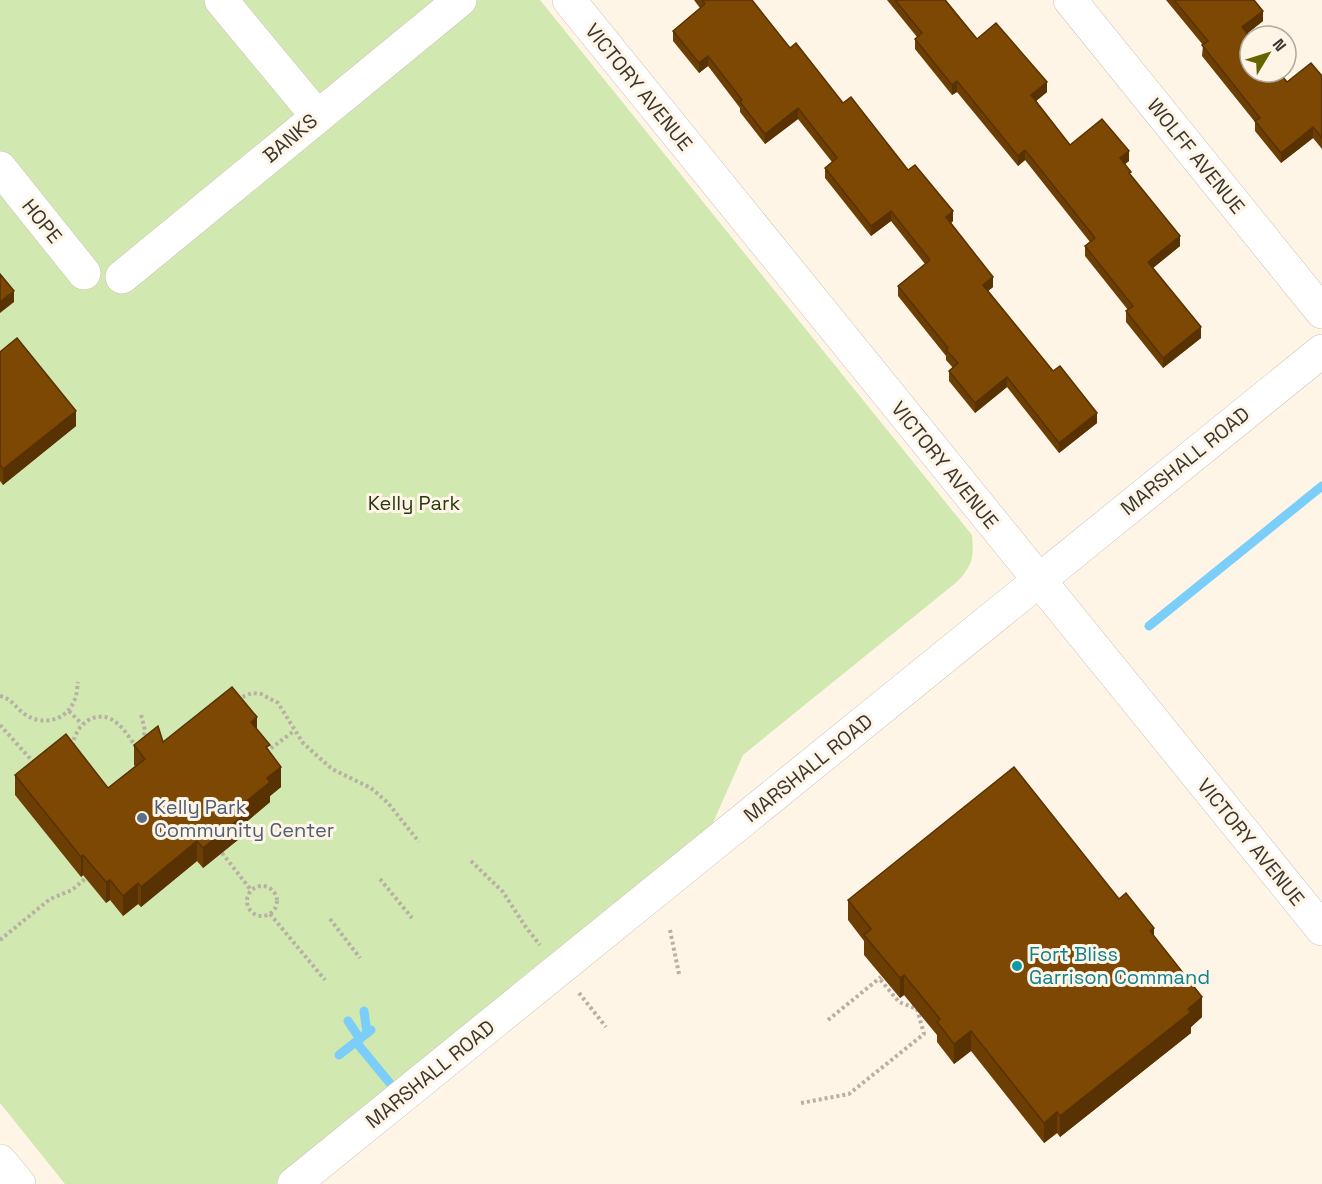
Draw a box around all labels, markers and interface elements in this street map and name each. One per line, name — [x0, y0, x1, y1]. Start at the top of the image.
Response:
street label: VICTORY AVENUE — [580, 18, 698, 156]
north arrow — [1238, 24, 1298, 84]
text: N — [1268, 34, 1291, 56]
street label: WOLFF AVENUE — [1141, 93, 1251, 219]
street label: BANKS — [257, 108, 323, 168]
street label: HOPE — [16, 193, 68, 249]
street label: VICTORY AVENUE — [886, 396, 1004, 534]
street label: MARSHALL ROAD — [1115, 401, 1255, 521]
park label: Kelly Park — [368, 490, 460, 516]
street label: MARSHALL ROAD — [738, 708, 878, 828]
street label: VICTORY AVENUE — [1192, 773, 1310, 911]
place label: Kelly Park Community Center — [154, 794, 334, 843]
marker: Kelly Park Community Center — [135, 811, 149, 825]
place label: Fort Bliss Garrison Command — [1029, 941, 1210, 990]
marker: Fort Bliss Garrison Command — [1010, 959, 1024, 973]
street label: MARSHALL ROAD — [360, 1014, 500, 1134]

